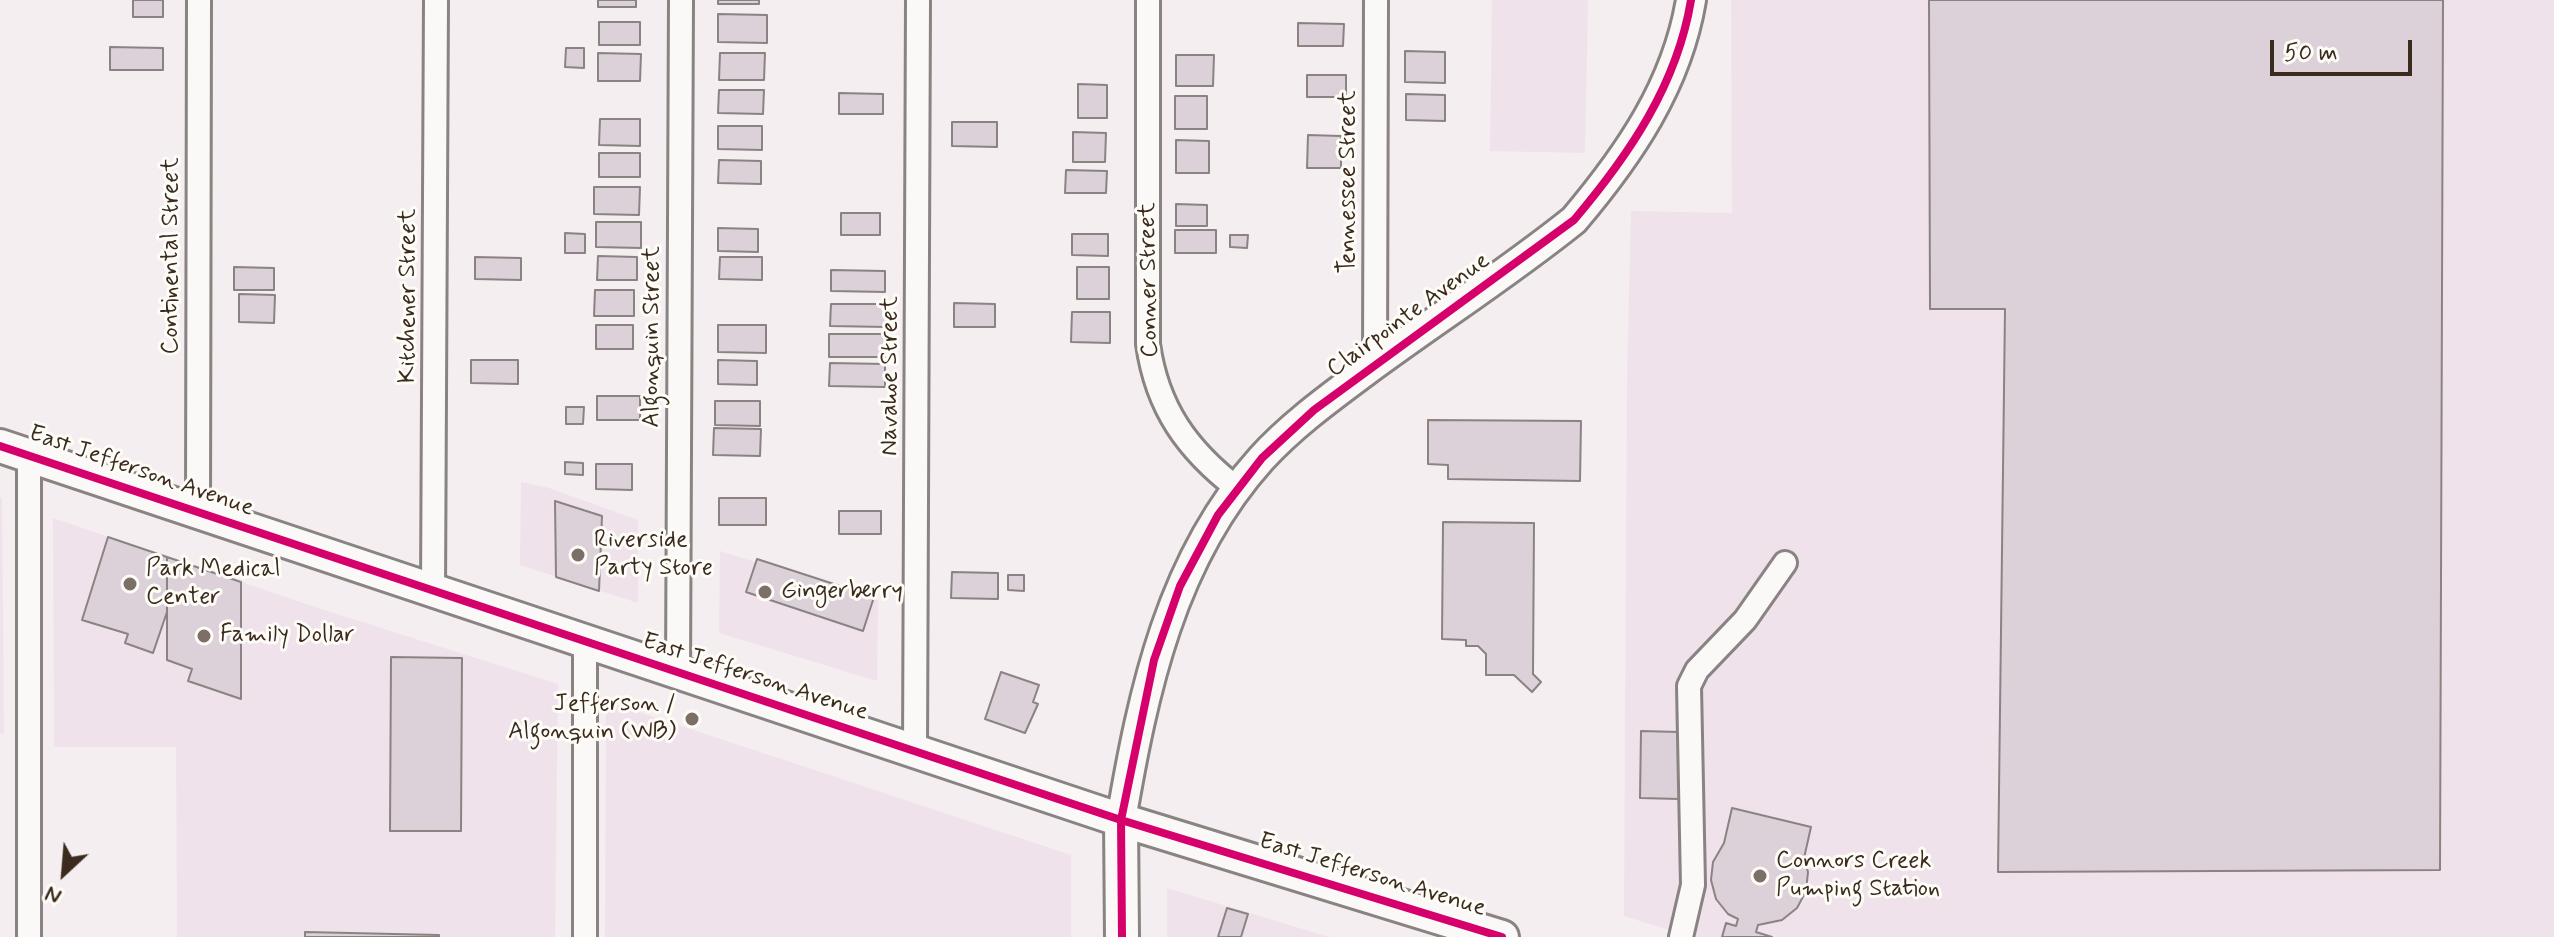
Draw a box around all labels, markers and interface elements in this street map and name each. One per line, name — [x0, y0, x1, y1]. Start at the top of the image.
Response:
scale bar — [2274, 24, 2416, 74]
text: 50 m — [2284, 38, 2338, 69]
street label: Tennessee Street — [1335, 90, 1363, 274]
street label: Continental Street — [158, 158, 186, 354]
street label: Conner Street — [1134, 202, 1166, 358]
street label: Kitchener Street — [395, 209, 423, 383]
street label: Algonquin Street — [639, 246, 667, 428]
street label: Clairpointe Avenue — [1322, 247, 1496, 385]
street label: Navahoe Street — [877, 296, 905, 456]
street label: East Jefferson Avenue — [25, 420, 257, 524]
place label: Riverside Party Store — [594, 527, 713, 583]
marker: Riverside Party Store — [569, 546, 587, 564]
place label: Park Medical Center — [146, 556, 281, 612]
marker: Park Medical Center — [121, 575, 139, 593]
place label: Gingerberry — [781, 578, 903, 606]
marker: Gingerberry — [756, 583, 774, 601]
place label: Family Dollar — [220, 622, 355, 650]
marker: Family Dollar — [195, 627, 213, 645]
street label: East Jefferson Avenue — [638, 628, 872, 728]
place label: Jefferson / Algonquin (WB) — [508, 691, 676, 747]
marker: Jefferson / Algonquin (WB) — [683, 710, 701, 728]
street label: East Jefferson Avenue — [1255, 828, 1489, 924]
north arrow — [24, 833, 104, 913]
place label: Connors Creek Pumping Station — [1776, 848, 1940, 904]
marker: Connors Creek Pumping Station — [1751, 867, 1769, 885]
text: N — [41, 879, 66, 910]

